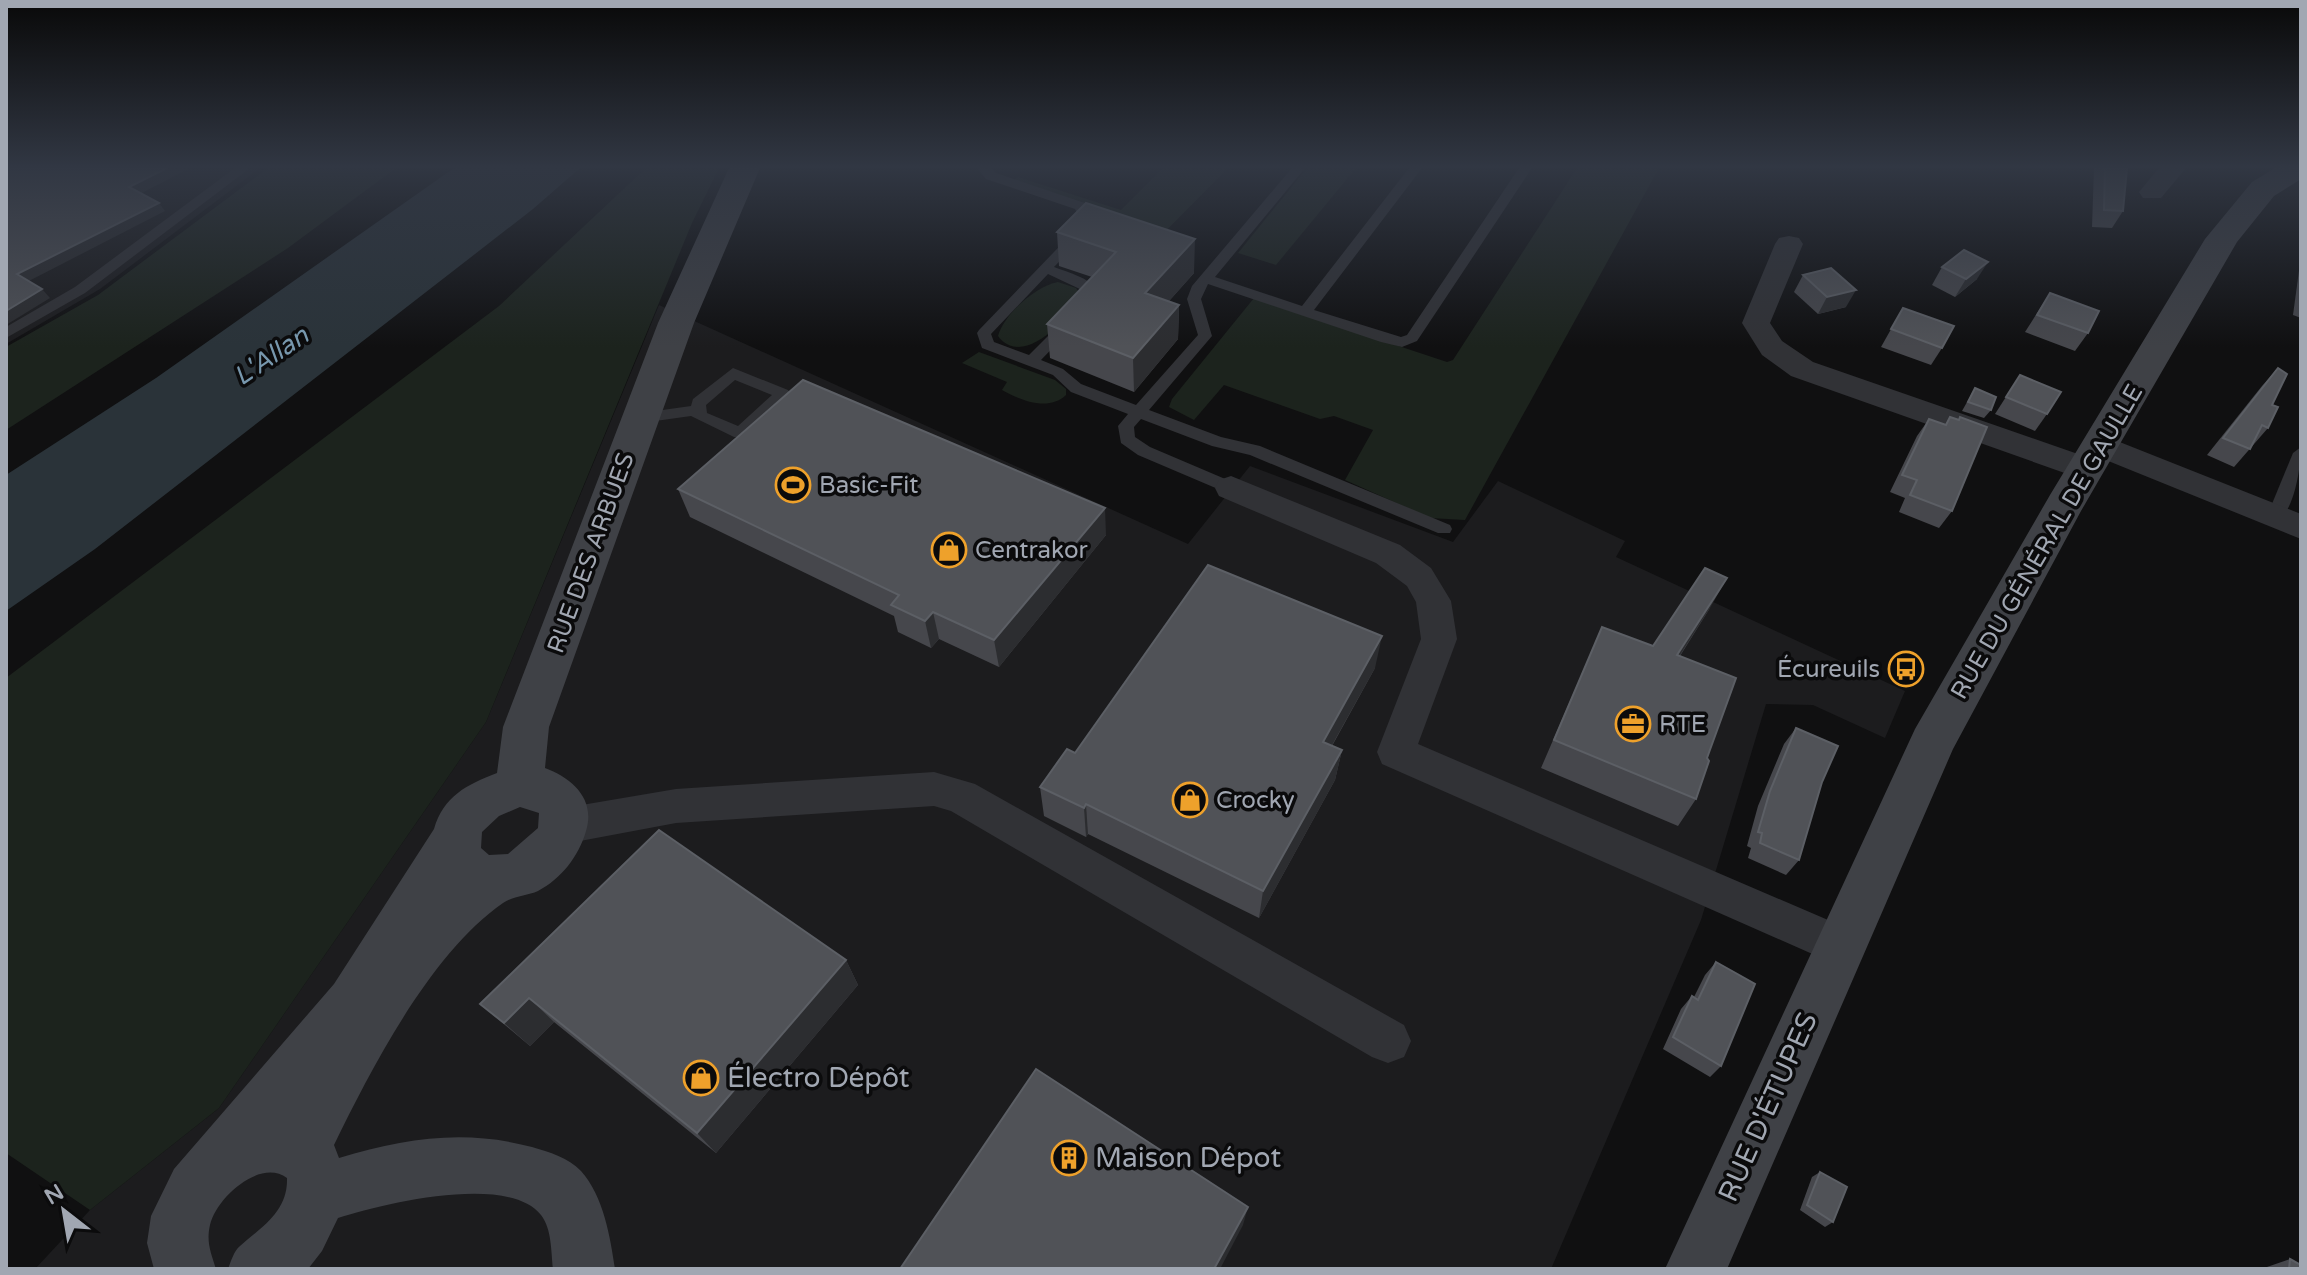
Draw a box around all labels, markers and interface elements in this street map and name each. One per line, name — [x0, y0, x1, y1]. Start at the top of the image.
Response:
water label: L'Allan — [228, 319, 315, 392]
street label: RUE DU GÉNÉRAL DE GAULLE — [1944, 379, 2149, 705]
street label: RUE DES ARBUES — [541, 449, 641, 657]
sports icon: Basic-Fit — [774, 466, 812, 504]
place label: Basic-Fit — [819, 471, 918, 500]
shop icon: Centrakor — [930, 531, 968, 569]
place label: Centrakor — [975, 536, 1089, 565]
bus stop icon: Écureuils — [1887, 650, 1925, 688]
place label: Écureuils — [1777, 654, 1880, 684]
office icon: RTE — [1614, 705, 1652, 743]
place label: RTE — [1659, 710, 1706, 739]
shop icon: Crocky — [1171, 781, 1209, 819]
place label: Crocky — [1216, 786, 1295, 815]
street label: RUE D'ÉTUPES — [1711, 1007, 1825, 1207]
shop icon: Électro Dépôt — [682, 1059, 720, 1097]
place label: Électro Dépôt — [727, 1061, 910, 1095]
building icon: Maison Dépot — [1050, 1139, 1088, 1177]
place label: Maison Dépot — [1095, 1141, 1281, 1175]
north arrow — [24, 1171, 104, 1251]
text: N — [40, 1179, 68, 1210]

